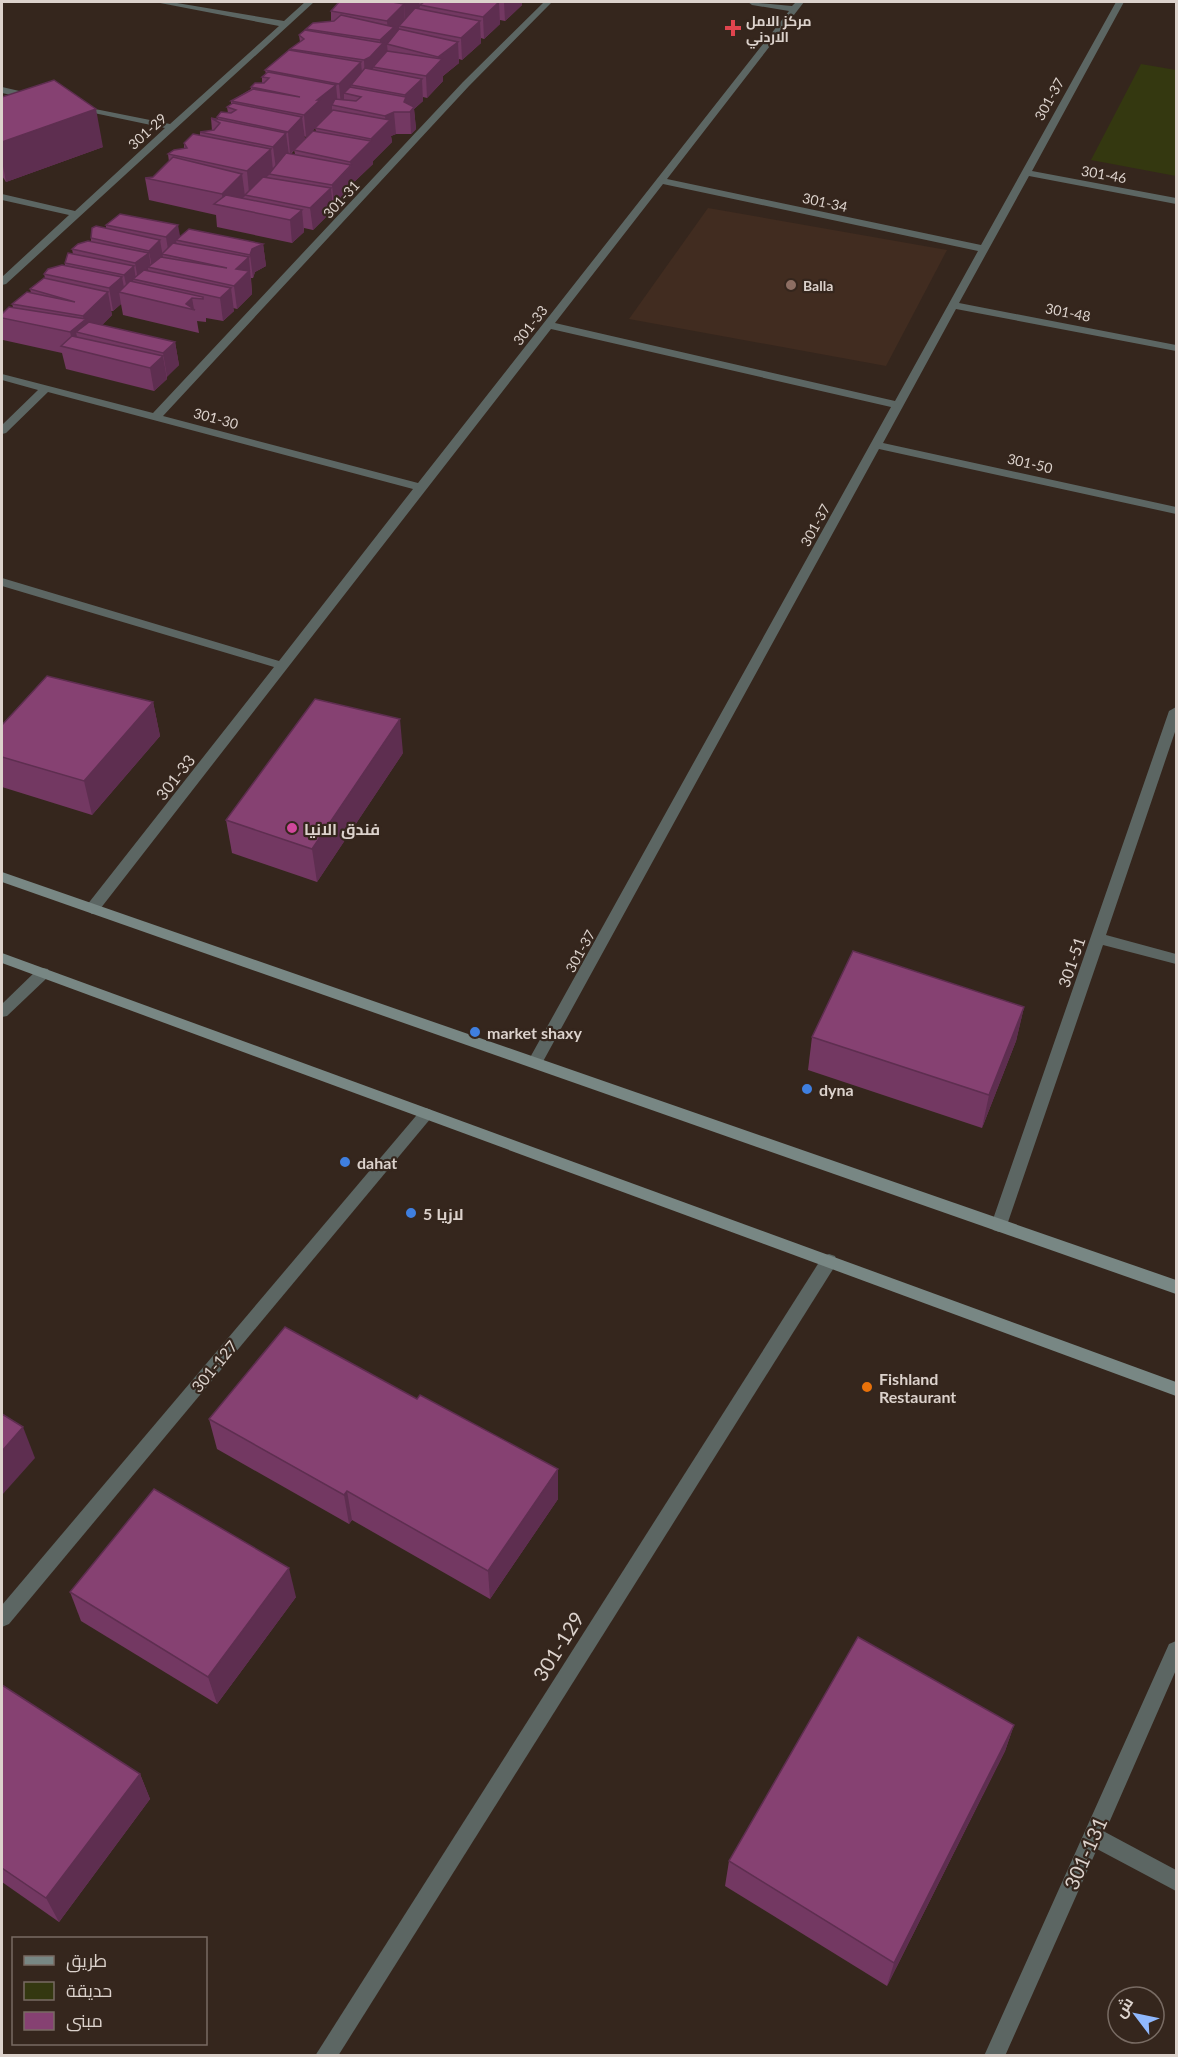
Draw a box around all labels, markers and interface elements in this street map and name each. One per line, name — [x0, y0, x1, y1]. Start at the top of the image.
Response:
place label: مركز الامل الاردني — [746, 12, 812, 49]
marker: مركز الامل الاردني — [724, 19, 742, 37]
street label: 301-37 — [1030, 75, 1068, 123]
street label: 301-29 — [124, 109, 170, 153]
street label: 301-46 — [1080, 162, 1128, 186]
street label: 301-31 — [319, 176, 363, 222]
street label: 301-34 — [801, 189, 849, 215]
place label: Balla — [803, 277, 833, 294]
marker: Balla — [784, 278, 798, 292]
street label: 301-48 — [1044, 299, 1092, 325]
street label: 301-33 — [509, 302, 551, 348]
street label: 301-30 — [192, 404, 240, 432]
street label: 301-50 — [1006, 450, 1054, 476]
street label: 301-37 — [796, 501, 834, 549]
street label: 301-33 — [151, 751, 199, 803]
place label: فندق الانيا — [304, 819, 380, 839]
marker: فندق الانيا — [285, 821, 299, 835]
street label: 301-37 — [561, 927, 599, 975]
street label: 301-51 — [1053, 934, 1089, 990]
place label: market shaxy — [487, 1023, 582, 1042]
marker: market shaxy — [468, 1025, 482, 1039]
place label: dyna — [819, 1080, 854, 1099]
marker: dyna — [800, 1082, 814, 1096]
place label: dahat — [357, 1153, 397, 1172]
marker: dahat — [338, 1155, 352, 1169]
place label: لازیا 5 — [423, 1204, 464, 1224]
marker: لازیا 5 — [404, 1206, 418, 1220]
street label: 301-127 — [187, 1336, 241, 1396]
place label: Fishland Restaurant — [879, 1369, 956, 1406]
marker: Fishland Restaurant — [860, 1380, 874, 1394]
street label: 301-129 — [527, 1607, 589, 1685]
street label: 301-131 — [1058, 1813, 1112, 1893]
legend — [12, 1937, 207, 2045]
text: طريق — [66, 1949, 107, 1973]
text: حديقة — [66, 1979, 112, 2001]
north arrow — [1106, 1985, 1166, 2045]
text: ش — [1109, 1993, 1137, 2021]
text: مبنى — [66, 2009, 103, 2032]

